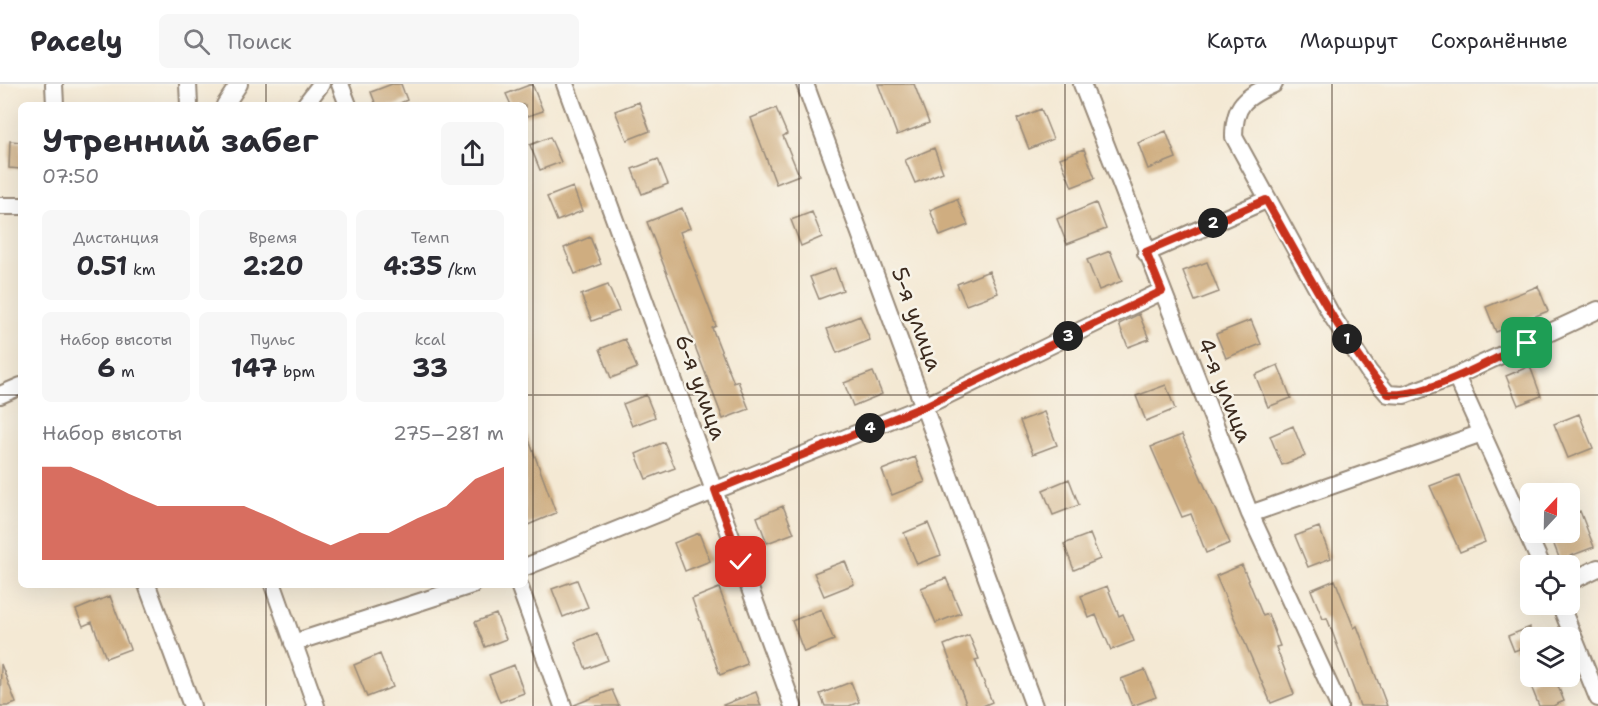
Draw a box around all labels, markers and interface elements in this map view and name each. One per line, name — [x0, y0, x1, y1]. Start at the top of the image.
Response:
search box — [159, 14, 579, 68]
text: Pacely — [30, 22, 123, 60]
icon: search — [180, 25, 213, 58]
text: Поиск — [228, 27, 292, 56]
text: Карта — [1207, 27, 1267, 55]
text: Маршрут — [1300, 27, 1398, 55]
text: Сохранённые — [1431, 27, 1568, 55]
text: Утренний забег — [42, 118, 319, 163]
button: share — [441, 122, 504, 185]
text: 07:50 — [42, 163, 99, 189]
pin: 2 — [1198, 208, 1228, 238]
text: 2 — [1207, 212, 1219, 233]
text: Дистанция — [73, 227, 159, 248]
text: Время — [249, 227, 297, 248]
text: Темп — [411, 227, 449, 248]
text: 0.51 — [76, 248, 128, 283]
text: 2:20 — [242, 248, 304, 283]
text: 4:35 — [383, 248, 443, 283]
text: km — [128, 259, 156, 280]
text: /km — [443, 259, 477, 280]
street label: 5-я улица — [885, 263, 949, 375]
pin — [1501, 317, 1552, 368]
pin: 3 — [1053, 321, 1083, 351]
pin: 1 — [1332, 324, 1362, 354]
text: 3 — [1062, 325, 1074, 346]
icon: arrive — [1510, 326, 1543, 359]
text: 1 — [1343, 328, 1351, 349]
text: Набор высоты — [60, 329, 172, 350]
text: Пульс — [251, 329, 295, 350]
text: kcal — [414, 329, 446, 350]
street label: 6-я улица — [669, 330, 734, 444]
street label: 4-я улица — [1191, 333, 1259, 447]
text: 6 — [97, 350, 115, 385]
text: 147 — [231, 350, 277, 385]
text: 33 — [412, 350, 448, 385]
text: m — [115, 361, 135, 382]
text: bpm — [277, 361, 315, 382]
pin: 4 — [855, 413, 885, 443]
text: 4 — [864, 417, 876, 438]
text: Набор высоты — [42, 420, 182, 446]
text: 275–281 m — [393, 420, 504, 446]
north arrow — [1520, 483, 1580, 543]
map controls — [1520, 483, 1580, 687]
pin — [715, 536, 766, 587]
icon: check — [724, 545, 757, 578]
button: locate — [1520, 555, 1580, 615]
button: layers — [1520, 627, 1580, 687]

